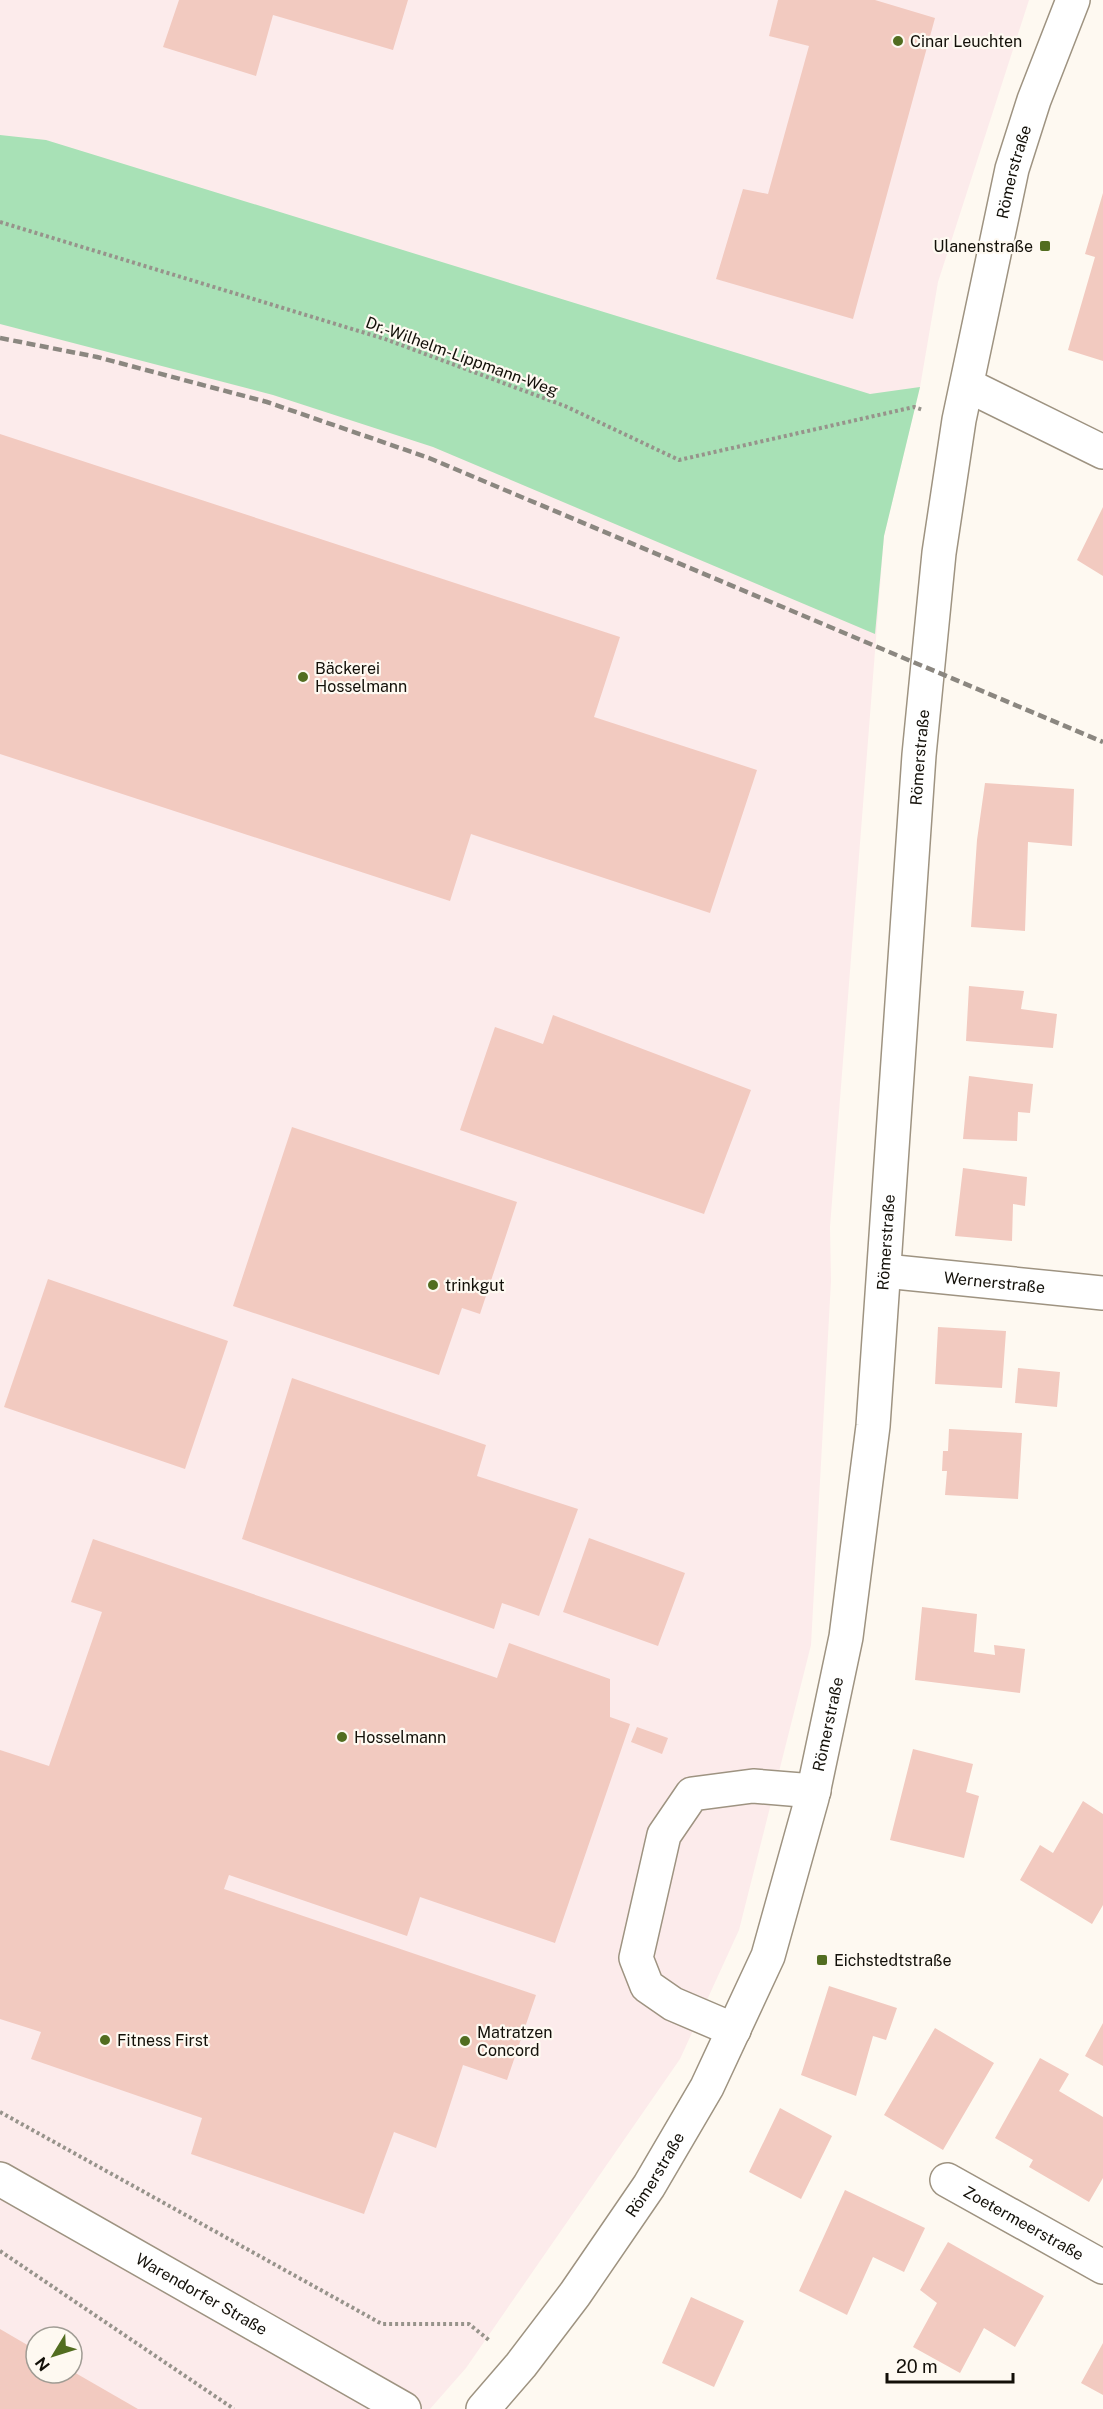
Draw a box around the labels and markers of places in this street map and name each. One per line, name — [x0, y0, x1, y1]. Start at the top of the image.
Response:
place label: Cinar Leuchten — [910, 32, 1022, 51]
marker: Cinar Leuchten — [891, 34, 905, 48]
place label: Ulanenstraße — [933, 237, 1033, 256]
marker: Ulanenstraße — [1038, 239, 1052, 253]
place label: Bäckerei Hosselmann — [315, 659, 407, 696]
marker: Bäckerei Hosselmann — [296, 670, 310, 684]
place label: trinkgut — [445, 1276, 505, 1295]
marker: trinkgut — [426, 1278, 440, 1292]
place label: Hosselmann — [354, 1728, 446, 1747]
marker: Hosselmann — [335, 1730, 349, 1744]
place label: Eichstedtstraße — [834, 1951, 952, 1970]
marker: Eichstedtstraße — [815, 1953, 829, 1967]
place label: Matratzen Concord — [477, 2023, 552, 2060]
place label: Fitness First — [117, 2031, 209, 2050]
marker: Fitness First — [98, 2033, 112, 2047]
marker: Matratzen Concord — [458, 2034, 472, 2048]

